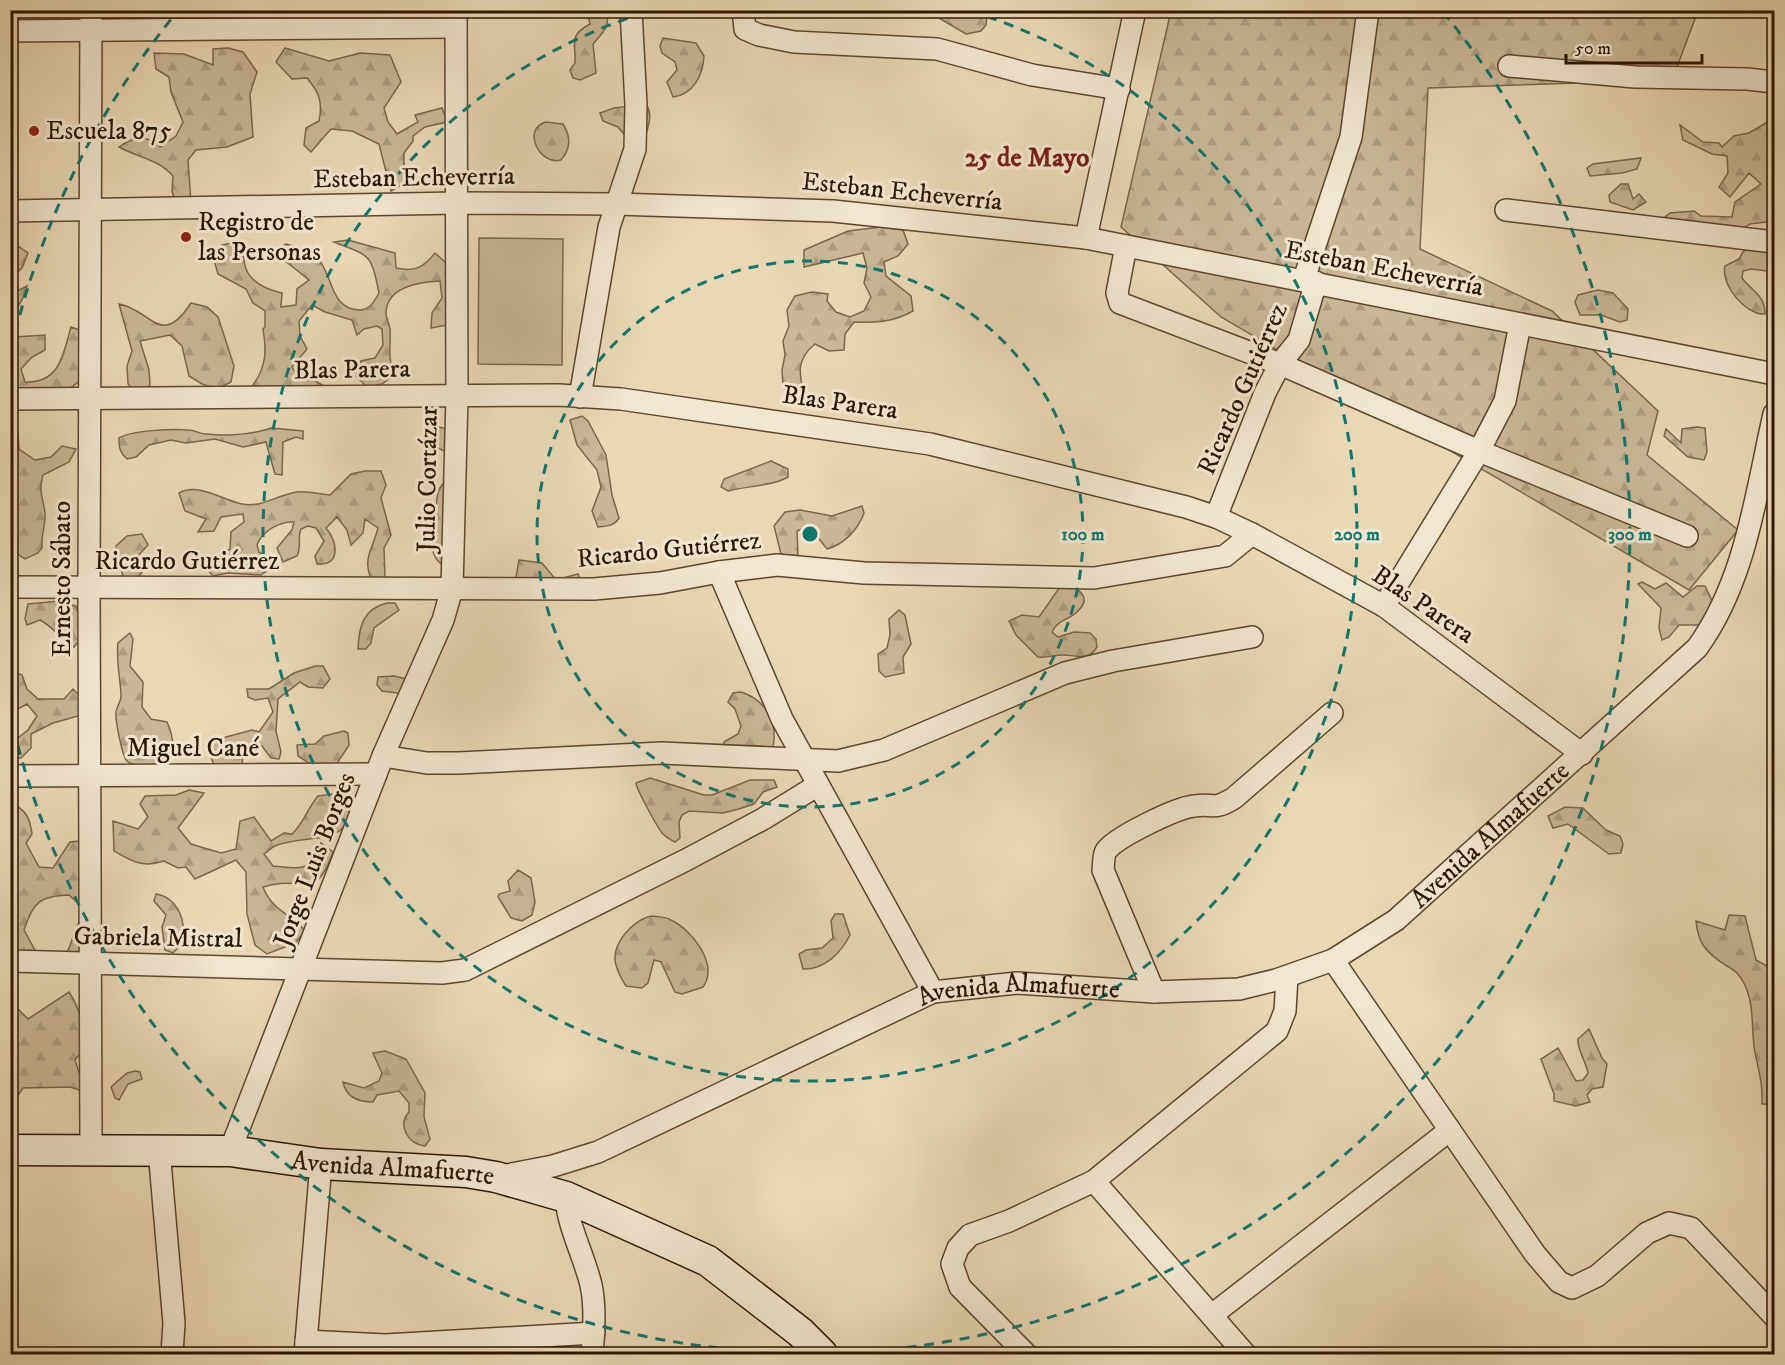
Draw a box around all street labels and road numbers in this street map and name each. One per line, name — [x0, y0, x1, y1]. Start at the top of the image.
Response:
street label: Esteban Echeverría — [313, 160, 515, 196]
street label: Esteban Echeverría — [800, 165, 1004, 219]
street label: Esteban Echeverría — [1282, 234, 1486, 304]
street label: Ricardo Gutiérrez — [1190, 298, 1296, 480]
street label: Blas Parera — [293, 352, 411, 388]
street label: Blas Parera — [780, 379, 900, 427]
street label: Julio Cortázar — [410, 405, 446, 554]
street label: Ernesto Sábato — [46, 501, 79, 657]
street label: Ricardo Gutiérrez — [575, 524, 763, 576]
street label: Ricardo Gutiérrez — [95, 545, 279, 578]
street label: Blas Parera — [1365, 559, 1481, 651]
street label: Miguel Cané — [127, 732, 259, 765]
street label: Avenida Almafuerte — [1403, 755, 1577, 916]
street label: Jorge Luis Borges — [266, 768, 363, 954]
street label: Gabriela Mistral — [73, 920, 243, 956]
street label: Avenida Almafuerte — [911, 966, 1121, 1014]
street label: Avenida Almafuerte — [289, 1143, 497, 1193]

